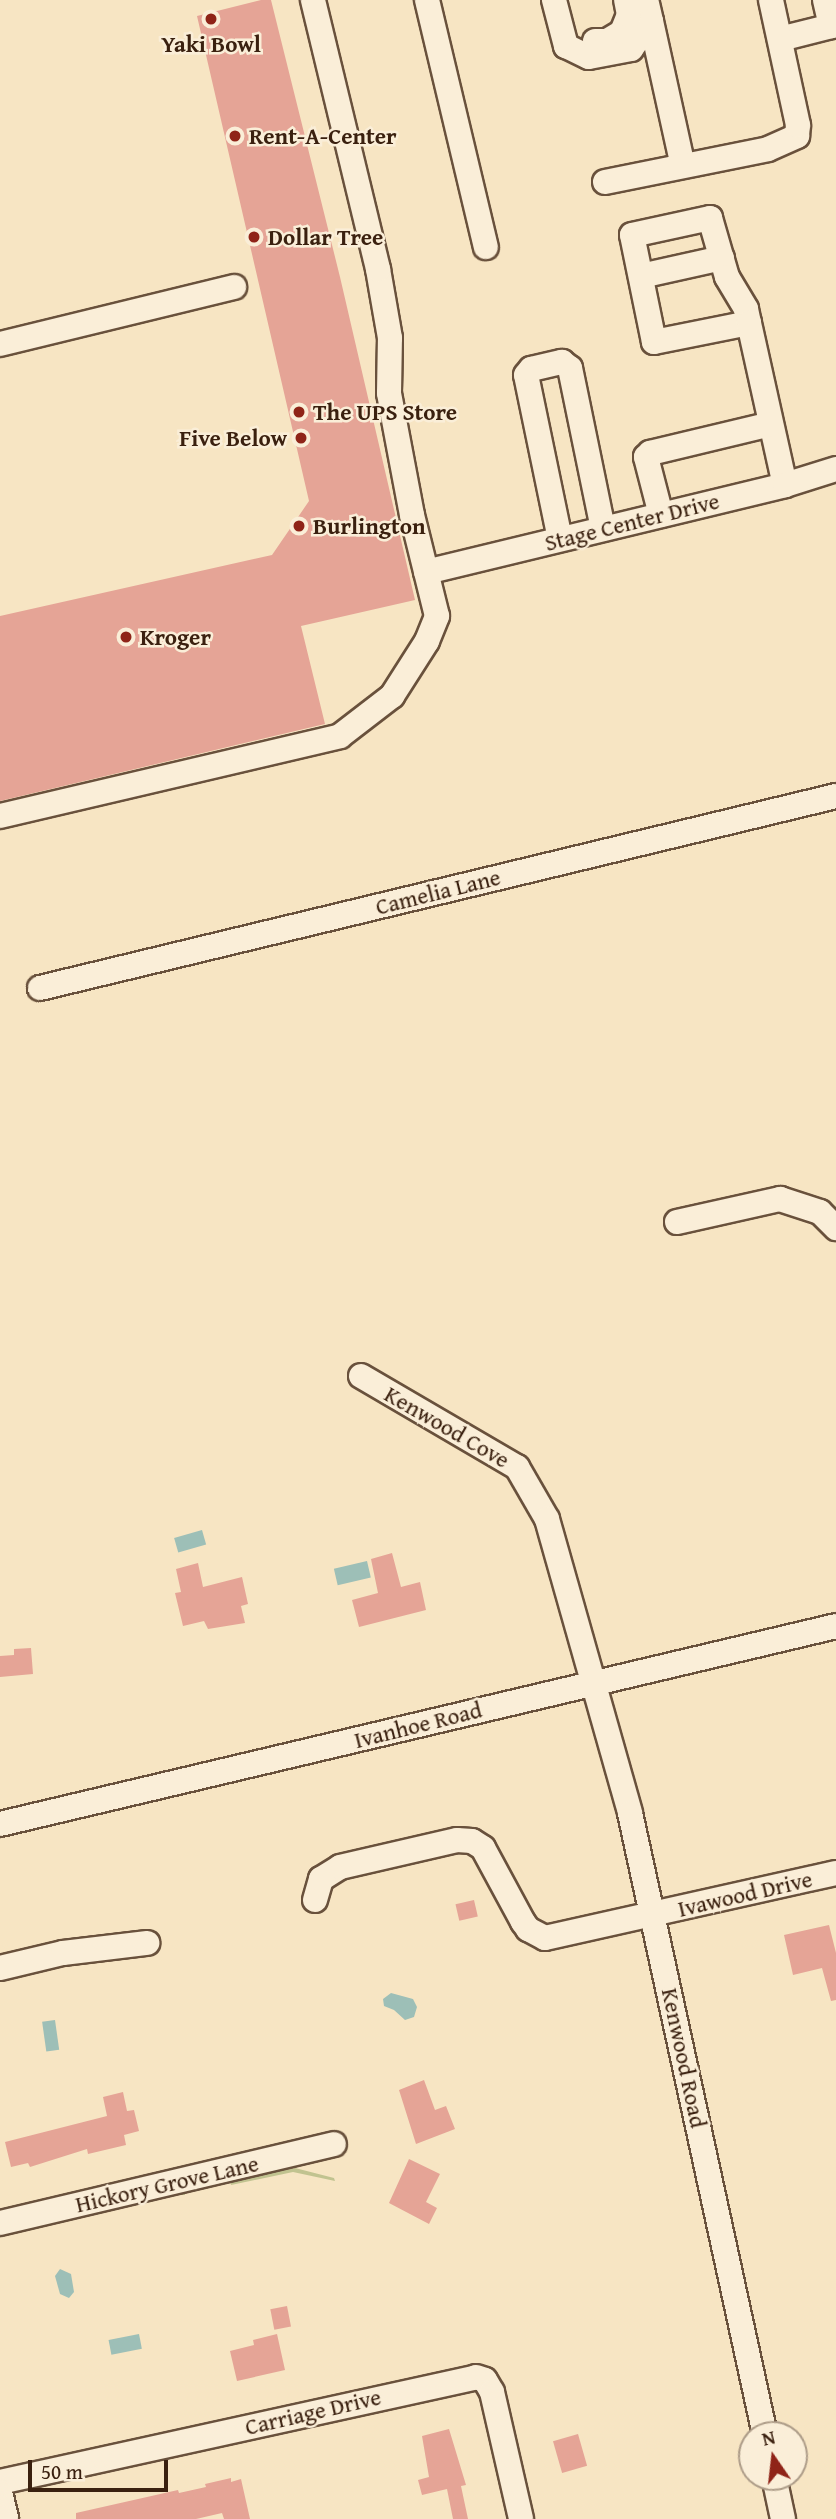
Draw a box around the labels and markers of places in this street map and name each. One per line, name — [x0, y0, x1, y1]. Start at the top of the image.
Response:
marker: Yaki Bowl — [203, 11, 219, 27]
place label: Yaki Bowl — [161, 30, 261, 58]
place label: Rent-A-Center — [249, 122, 397, 150]
marker: Rent-A-Center — [227, 128, 243, 144]
place label: Dollar Tree — [268, 223, 383, 251]
marker: Dollar Tree — [246, 229, 262, 245]
place label: The UPS Store — [313, 398, 457, 426]
marker: The UPS Store — [291, 404, 307, 420]
place label: Five Below — [179, 424, 287, 452]
marker: Five Below — [293, 430, 309, 446]
place label: Burlington — [313, 512, 425, 540]
marker: Burlington — [291, 518, 307, 534]
place label: Kroger — [140, 623, 211, 651]
marker: Kroger — [118, 629, 134, 645]

